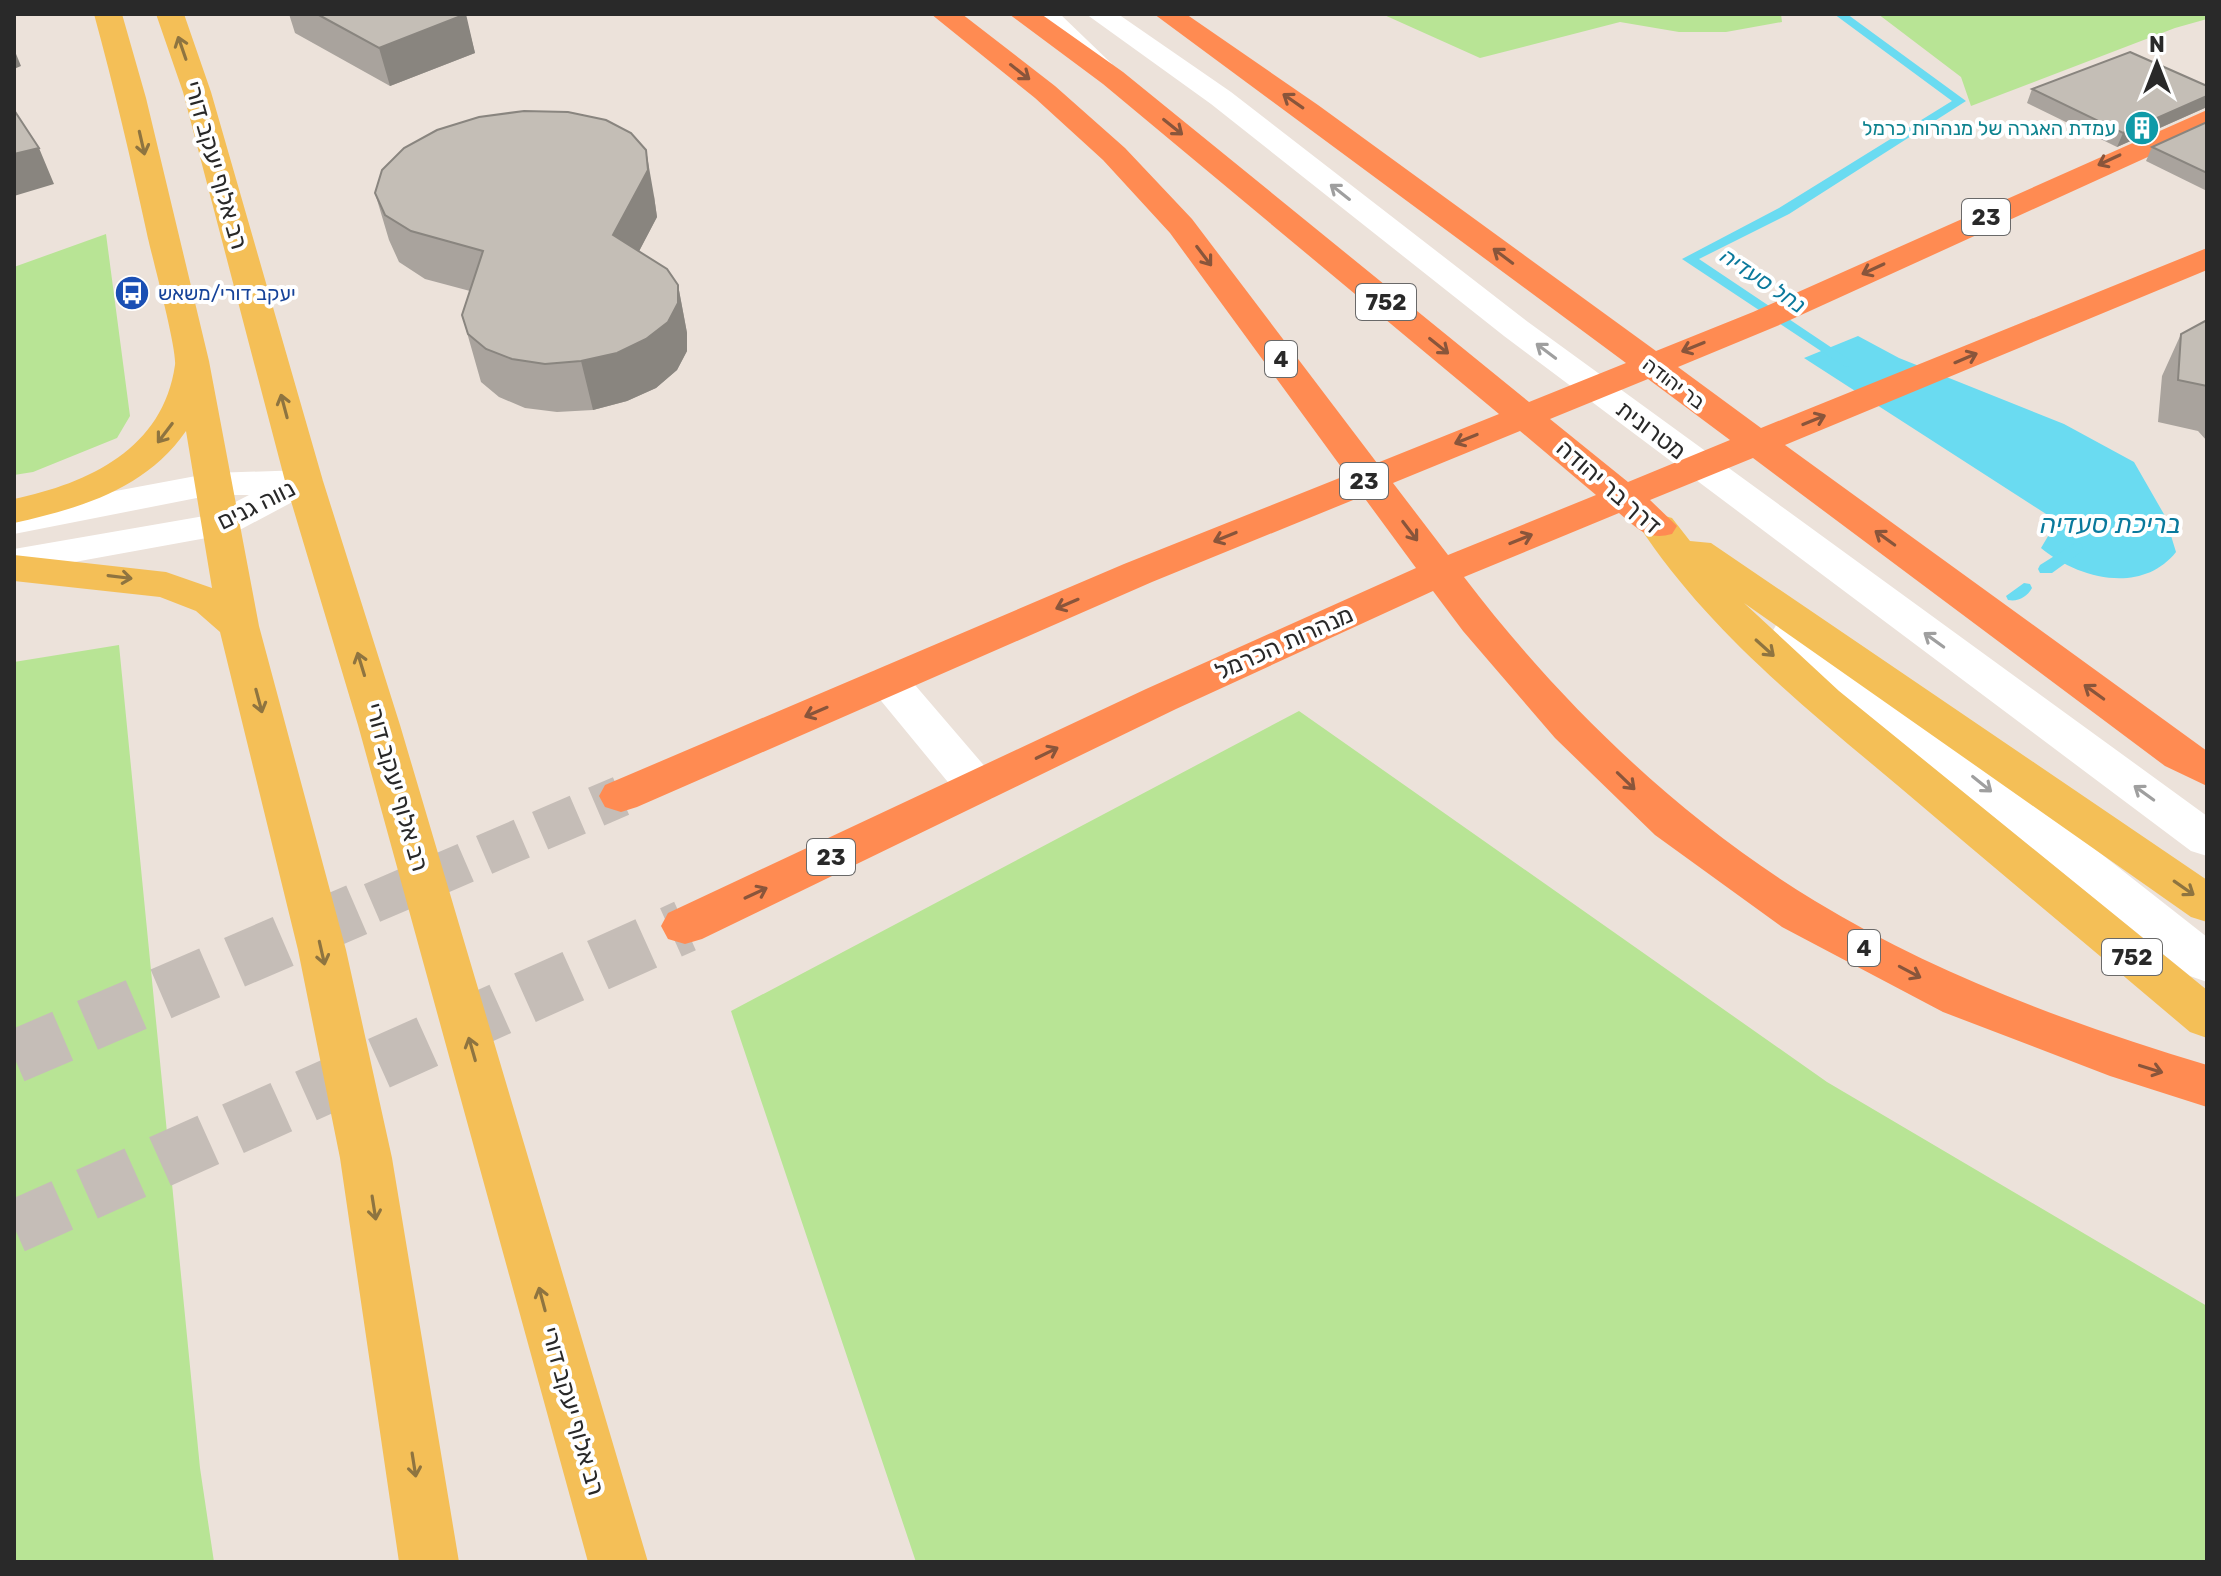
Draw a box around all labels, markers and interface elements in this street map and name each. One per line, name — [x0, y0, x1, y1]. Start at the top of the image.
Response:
north arrow — [2117, 24, 2197, 104]
text: N — [2149, 31, 2165, 58]
one-way arrow — [174, 36, 189, 61]
one-way arrow — [1009, 64, 1030, 81]
street label: רב אלוף יעקב דורי — [179, 78, 253, 252]
one-way arrow — [1283, 93, 1305, 109]
building icon: עמדת האגרה של מנהרות כרמל — [2123, 109, 2161, 147]
place label: עמדת האגרה של מנהרות כרמל — [1862, 116, 2116, 140]
one-way arrow — [1162, 118, 1183, 136]
one-way arrow — [136, 130, 151, 156]
one-way arrow — [2098, 153, 2122, 168]
one-way arrow — [1330, 183, 1351, 200]
road number: 23 — [1962, 199, 2010, 235]
water label: נחל סעדיה — [1715, 242, 1810, 319]
one-way arrow — [1195, 244, 1212, 266]
one-way arrow — [1492, 247, 1514, 264]
one-way arrow — [1862, 262, 1886, 277]
bus stop icon: יעקב דורי/משאש — [113, 274, 151, 312]
place label: יעקב דורי/משאש — [158, 281, 296, 305]
road number: 752 — [1356, 284, 1416, 320]
one-way arrow — [1428, 337, 1449, 354]
road number: 4 — [1265, 341, 1297, 377]
one-way arrow — [1681, 341, 1706, 356]
one-way arrow — [1535, 343, 1557, 359]
one-way arrow — [1954, 349, 1978, 364]
street label: בר יהודה — [1638, 352, 1710, 414]
one-way arrow — [275, 394, 290, 420]
street label: מטרונית — [1611, 395, 1691, 465]
one-way arrow — [1801, 412, 1826, 427]
one-way arrow — [156, 422, 173, 443]
one-way arrow — [1454, 433, 1479, 447]
street label: דרך בר יהודה — [1551, 434, 1667, 540]
road number: 23 — [1340, 463, 1388, 499]
street label: נווה גנים — [213, 474, 299, 536]
water label: בריכת סעדיה — [2040, 509, 2180, 540]
one-way arrow — [1401, 520, 1418, 541]
one-way arrow — [1874, 530, 1896, 547]
one-way arrow — [1213, 531, 1238, 546]
one-way arrow — [1508, 531, 1533, 546]
one-way arrow — [106, 570, 132, 585]
one-way arrow — [1055, 597, 1080, 612]
street label: מנהרות הכרמל — [1211, 600, 1357, 686]
one-way arrow — [1924, 632, 1945, 649]
one-way arrow — [1754, 638, 1774, 656]
one-way arrow — [352, 652, 367, 677]
one-way arrow — [2084, 684, 2105, 701]
one-way arrow — [252, 687, 267, 713]
street label: רב אלוף יעקב דורי — [360, 700, 434, 874]
one-way arrow — [804, 705, 828, 720]
one-way arrow — [1035, 745, 1059, 760]
one-way arrow — [1616, 771, 1636, 790]
one-way arrow — [1971, 775, 1992, 792]
one-way arrow — [2134, 785, 2155, 802]
road number: 23 — [807, 839, 855, 875]
one-way arrow — [2172, 880, 2194, 896]
one-way arrow — [743, 885, 767, 900]
road number: 4 — [1848, 930, 1880, 966]
road number: 752 — [2102, 939, 2162, 975]
one-way arrow — [315, 940, 330, 965]
one-way arrow — [1898, 965, 1922, 981]
one-way arrow — [464, 1036, 479, 1062]
one-way arrow — [2138, 1063, 2163, 1077]
one-way arrow — [367, 1195, 382, 1220]
one-way arrow — [533, 1287, 548, 1313]
street label: רב אלוף יעקב דורי — [536, 1324, 610, 1498]
one-way arrow — [407, 1452, 422, 1477]

